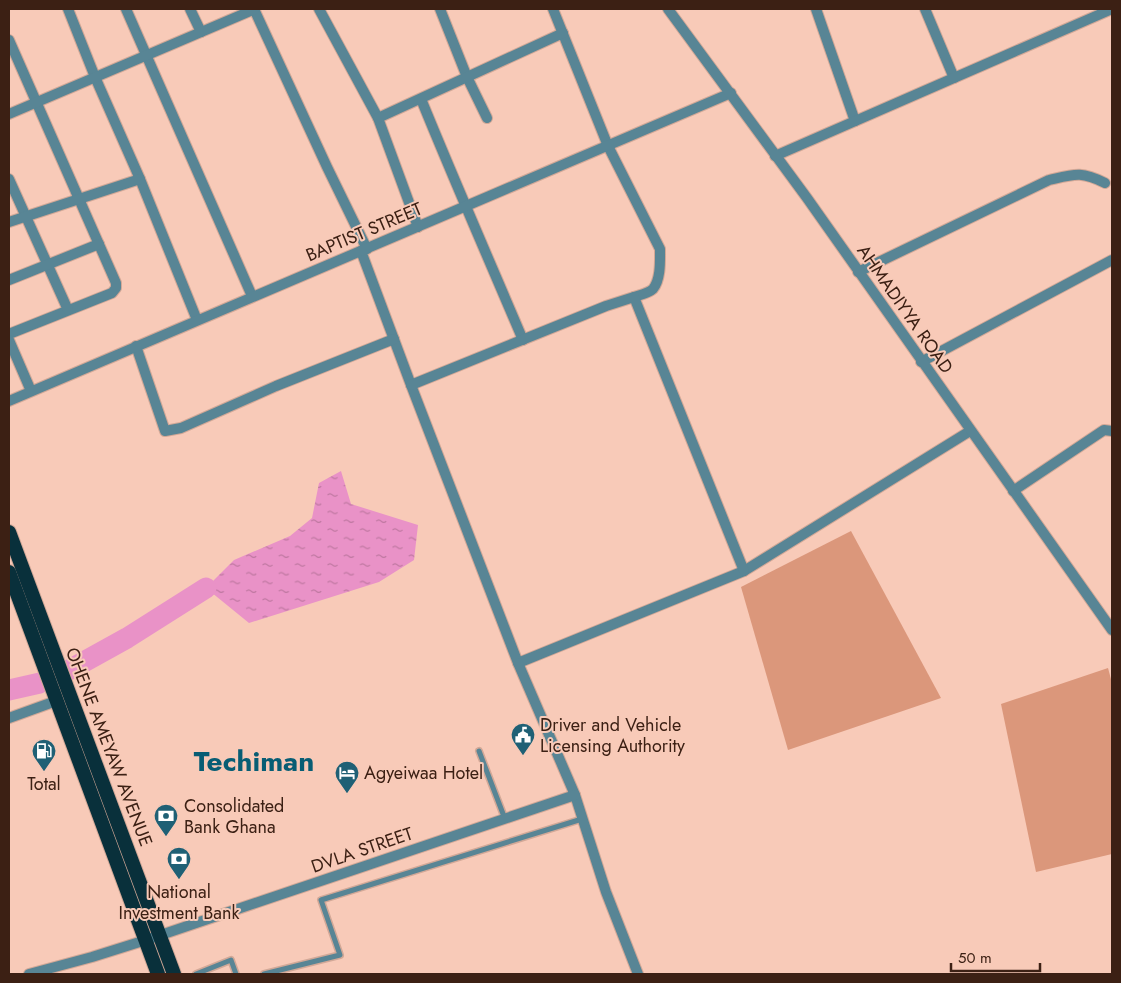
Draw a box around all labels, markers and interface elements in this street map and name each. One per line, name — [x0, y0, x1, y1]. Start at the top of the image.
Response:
street label: BAPTIST STREET — [302, 196, 427, 268]
street label: AHMADIYYA ROAD — [851, 239, 959, 379]
street label: OHENE AMEYAW AVENUE — [59, 644, 159, 850]
place label: Driver and Vehicle Licensing Authority — [540, 712, 685, 759]
public building icon: Driver and Vehicle Licensing Authority — [510, 722, 536, 756]
fuel station icon: Total — [31, 738, 57, 772]
district label: Techiman — [194, 741, 314, 782]
hotel icon: Agyeiwaa Hotel — [334, 760, 360, 794]
place label: Agyeiwaa Hotel — [364, 760, 483, 786]
place label: Total — [27, 771, 61, 797]
place label: Consolidated Bank Ghana — [184, 793, 284, 840]
bank icon: Consolidated Bank Ghana — [153, 803, 179, 837]
street label: DVLA STREET — [308, 820, 417, 880]
bank icon: National Investment Bank — [166, 846, 192, 880]
place label: National Investment Bank — [119, 879, 239, 926]
scale bar — [951, 940, 1040, 972]
text: 50 m — [958, 947, 992, 969]

